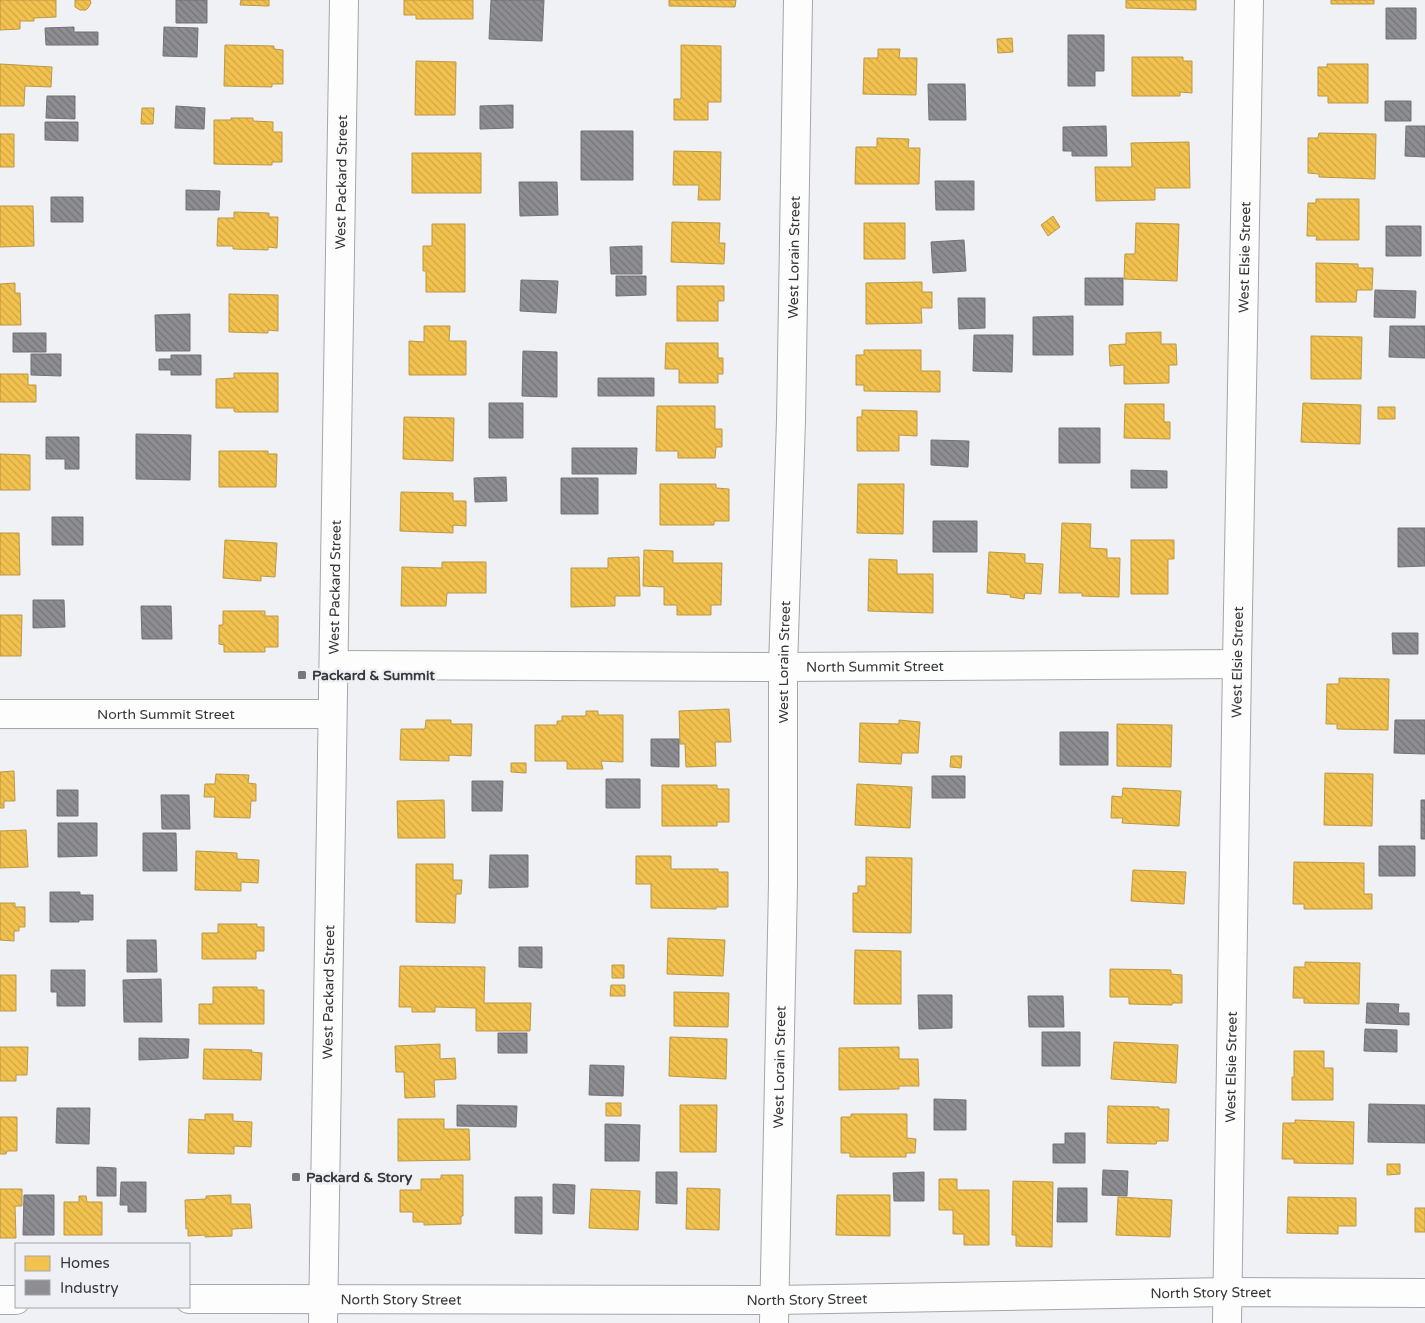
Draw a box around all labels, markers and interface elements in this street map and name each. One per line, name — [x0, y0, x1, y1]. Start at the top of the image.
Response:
street label: West Packard Street — [332, 114, 351, 250]
street label: West Lorain Street — [785, 195, 804, 319]
street label: West Elsie Street — [1235, 201, 1254, 313]
street label: West Packard Street — [326, 519, 345, 655]
street label: West Lorain Street — [775, 600, 794, 723]
street label: West Elsie Street — [1228, 606, 1247, 718]
street label: North Summit Street — [806, 658, 945, 676]
place label: Packard & Summit — [312, 667, 435, 684]
marker: Packard & Summit — [296, 669, 308, 681]
street label: North Summit Street — [97, 706, 236, 723]
street label: West Packard Street — [319, 924, 338, 1059]
street label: West Lorain Street — [770, 1005, 790, 1129]
street label: West Elsie Street — [1222, 1011, 1241, 1123]
place label: Packard & Story — [306, 1169, 413, 1186]
marker: Packard & Story — [290, 1171, 302, 1183]
legend — [15, 1243, 190, 1308]
text: Homes — [60, 1254, 110, 1272]
text: Industry — [60, 1279, 119, 1297]
street label: North Story Street — [1150, 1284, 1272, 1302]
street label: North Story Street — [746, 1290, 868, 1309]
street label: North Story Street — [340, 1291, 462, 1308]

